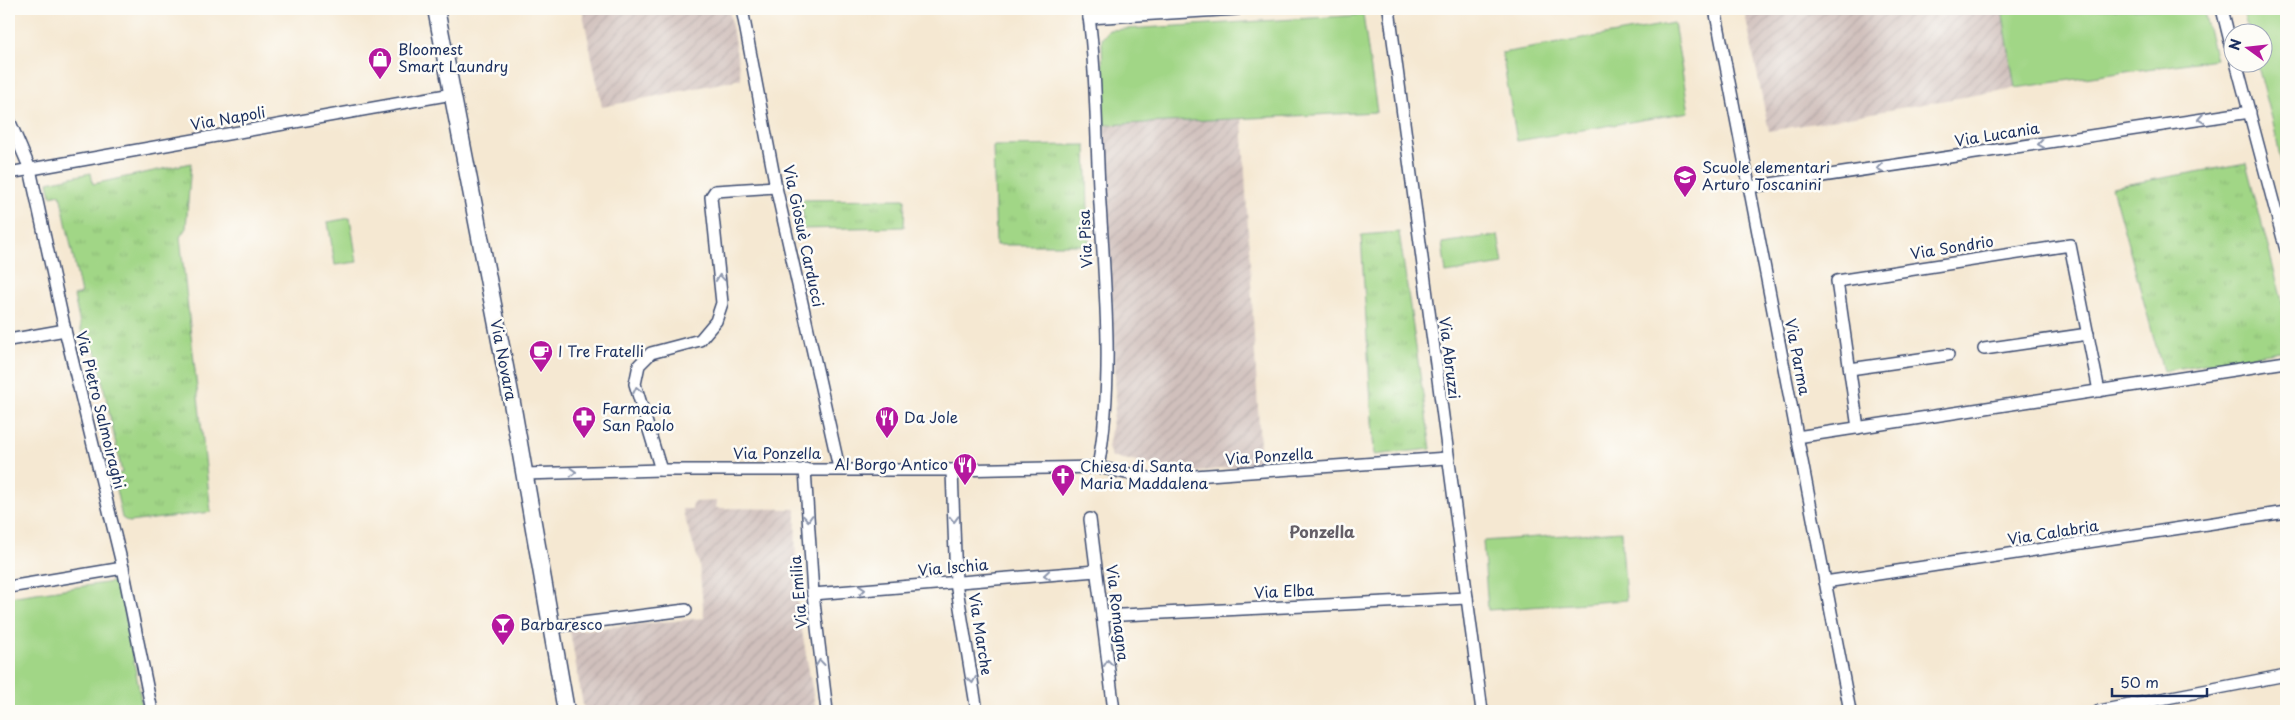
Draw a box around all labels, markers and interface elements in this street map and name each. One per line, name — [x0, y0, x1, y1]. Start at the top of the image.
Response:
north arrow — [2222, 22, 2272, 72]
text: N — [2223, 36, 2247, 53]
place label: Bloomest Smart Laundry — [398, 37, 508, 77]
shop icon: Bloomest Smart Laundry — [367, 46, 393, 80]
street label: Via Napoli — [188, 100, 267, 135]
one-way arrow — [2197, 113, 2205, 124]
street label: Via Lucania — [1953, 115, 2041, 152]
one-way arrow — [2036, 138, 2045, 148]
place label: Scuole elementari Arturo Toscanini — [1702, 155, 1830, 195]
street label: Via Giosuè Carducci — [778, 162, 831, 309]
one-way arrow — [1876, 162, 1884, 173]
school or university icon: Scuole elementari Arturo Toscanini — [1672, 164, 1698, 198]
street label: Via Pisa — [1071, 209, 1098, 269]
street label: Via Sondrio — [1909, 229, 1995, 264]
one-way arrow — [715, 274, 726, 282]
street label: Via Abruzzi — [1434, 315, 1467, 400]
street label: Via Parma — [1780, 316, 1817, 398]
street label: Via Novara — [485, 317, 524, 403]
street label: Via Pietro Salmoiraghi — [71, 328, 132, 491]
cafe icon: I Tre Fratelli — [528, 339, 554, 373]
place label: I Tre Fratelli — [558, 339, 644, 362]
one-way arrow — [632, 385, 643, 394]
place label: Farmacia San Paolo — [602, 396, 674, 436]
pharmacy icon: Farmacia San Paolo — [571, 405, 597, 439]
restaurant icon: Da Jole — [874, 405, 900, 439]
place label: Da Jole — [904, 405, 958, 428]
street label: Via Ponzella — [733, 441, 822, 464]
street label: Via Ponzella — [1224, 441, 1314, 470]
place label: Al Borgo Antico — [835, 452, 948, 475]
restaurant icon: Al Borgo Antico — [952, 452, 978, 486]
place label: Chiesa di Santa Maria Maddalena — [1080, 454, 1209, 494]
church icon: Chiesa di Santa Maria Maddalena — [1050, 463, 1076, 497]
one-way arrow — [570, 467, 577, 477]
street label: Via Calabria — [2006, 513, 2100, 550]
one-way arrow — [802, 514, 813, 522]
one-way arrow — [948, 515, 959, 523]
district label: Ponzella — [1289, 519, 1355, 543]
street label: Via Ischia — [917, 552, 989, 581]
street label: Via Emilia — [783, 554, 812, 630]
street label: Via Romagna — [1101, 563, 1136, 663]
one-way arrow — [1043, 570, 1051, 581]
street label: Via Elba — [1253, 577, 1315, 604]
one-way arrow — [858, 585, 866, 596]
street label: Via Marche — [964, 591, 999, 677]
bar icon: Barbaresco — [490, 612, 516, 646]
place label: Barbaresco — [520, 612, 603, 635]
one-way arrow — [815, 659, 826, 667]
one-way arrow — [1103, 659, 1114, 667]
scale bar — [2112, 665, 2208, 697]
text: 50 m — [2120, 670, 2159, 693]
one-way arrow — [966, 677, 977, 685]

